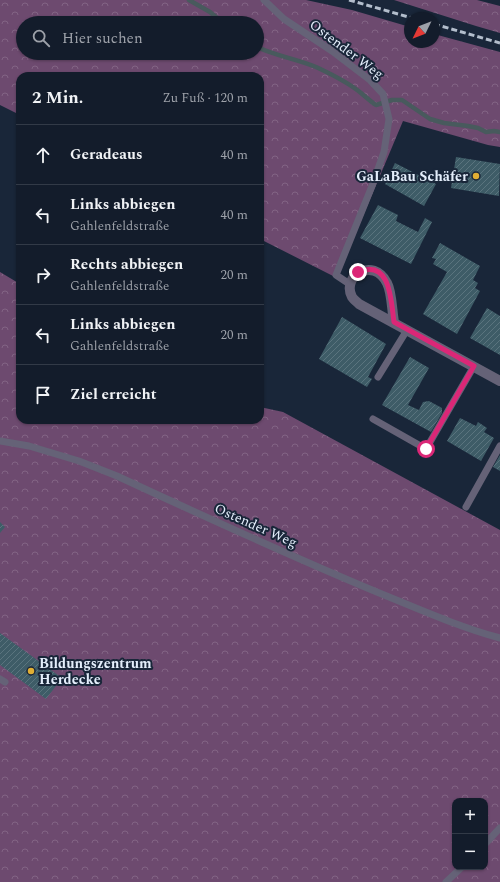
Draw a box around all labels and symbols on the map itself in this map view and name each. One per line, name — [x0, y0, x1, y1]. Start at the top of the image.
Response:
north arrow — [404, 12, 440, 48]
street label: Ostender Weg — [305, 14, 388, 84]
place label: GaLaBau Schäfer — [356, 166, 468, 187]
marker: GaLaBau Schäfer — [471, 171, 481, 181]
route end — [349, 263, 367, 281]
route start — [417, 440, 435, 458]
street label: Ostender Weg — [211, 498, 301, 553]
place label: Bildungszentrum Herdecke — [39, 653, 152, 690]
marker: Bildungszentrum Herdecke — [26, 666, 36, 676]

